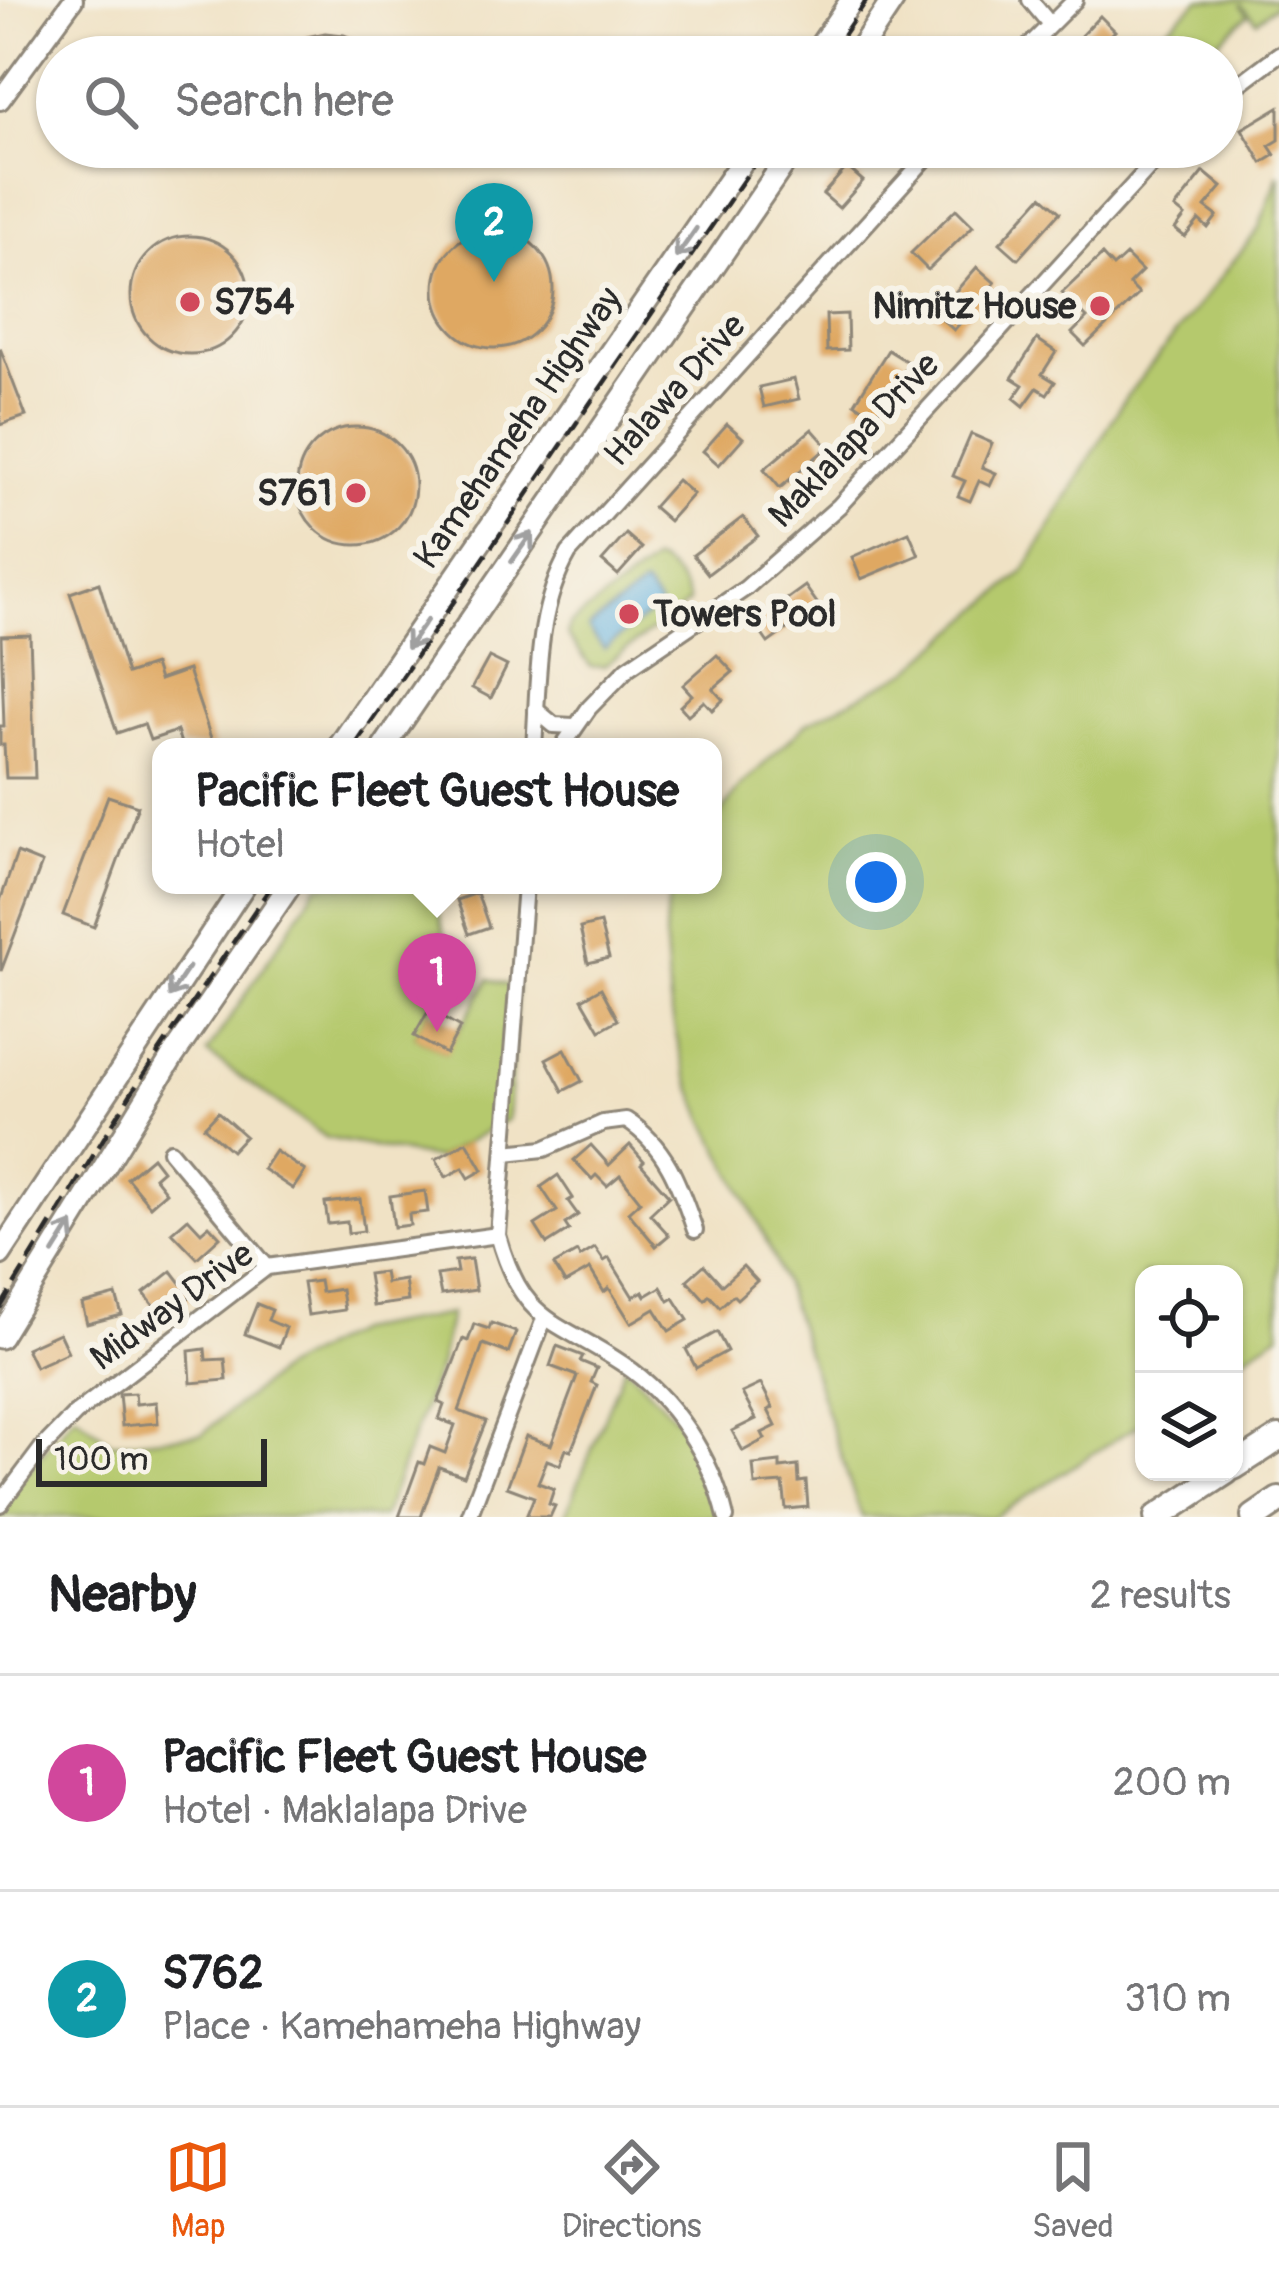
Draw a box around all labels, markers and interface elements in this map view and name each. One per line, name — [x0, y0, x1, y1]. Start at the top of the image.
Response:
search box — [36, 36, 1243, 168]
icon: search — [78, 69, 144, 135]
text: Search here — [174, 74, 394, 130]
pin: 2 — [455, 183, 533, 282]
one-way arrow — [674, 226, 699, 260]
street label: Kamehameha Highway — [404, 278, 632, 578]
place label: S754 — [214, 280, 295, 325]
place label: Nimitz House — [873, 284, 1077, 329]
marker: S754 — [177, 289, 203, 315]
marker: Nimitz House — [1087, 293, 1113, 319]
street label: Halawa Drive — [595, 304, 756, 476]
street label: Maklalapa Drive — [759, 343, 949, 537]
place label: S761 — [257, 471, 332, 516]
marker: S761 — [343, 480, 369, 506]
one-way arrow — [509, 530, 534, 564]
place label: Towers Pool — [653, 592, 836, 637]
marker: Towers Pool — [616, 601, 642, 627]
one-way arrow — [405, 617, 430, 650]
popup — [152, 738, 722, 894]
text: Pacific Fleet Guest House — [195, 764, 679, 820]
text: Hotel — [195, 820, 285, 869]
your location — [846, 852, 906, 912]
pin: 1 — [398, 933, 476, 1032]
one-way arrow — [167, 965, 192, 998]
one-way arrow — [50, 1222, 75, 1256]
street label: Midway Drive — [81, 1232, 263, 1380]
map controls — [1135, 1265, 1243, 1481]
button: locate — [1135, 1265, 1243, 1373]
button: layers — [1135, 1373, 1243, 1481]
scale bar — [36, 1433, 267, 1486]
text: 100 m — [54, 1439, 148, 1480]
text: Nearby — [48, 1563, 196, 1627]
text: 2 results — [1090, 1571, 1231, 1620]
text: Pacific Fleet Guest House — [162, 1730, 646, 1786]
text: 1 — [79, 1758, 95, 1807]
text: 200 m — [1113, 1758, 1231, 1807]
text: Hotel · Maklalapa Drive — [162, 1786, 527, 1835]
text: S762 — [162, 1946, 263, 2002]
text: 2 — [76, 1974, 98, 2023]
text: 310 m — [1124, 1974, 1231, 2023]
text: Place · Kamehameha Highway — [162, 2002, 641, 2051]
tab: Map — [165, 2134, 231, 2247]
tab: Directions — [562, 2134, 702, 2247]
tab: Saved — [1032, 2134, 1114, 2247]

